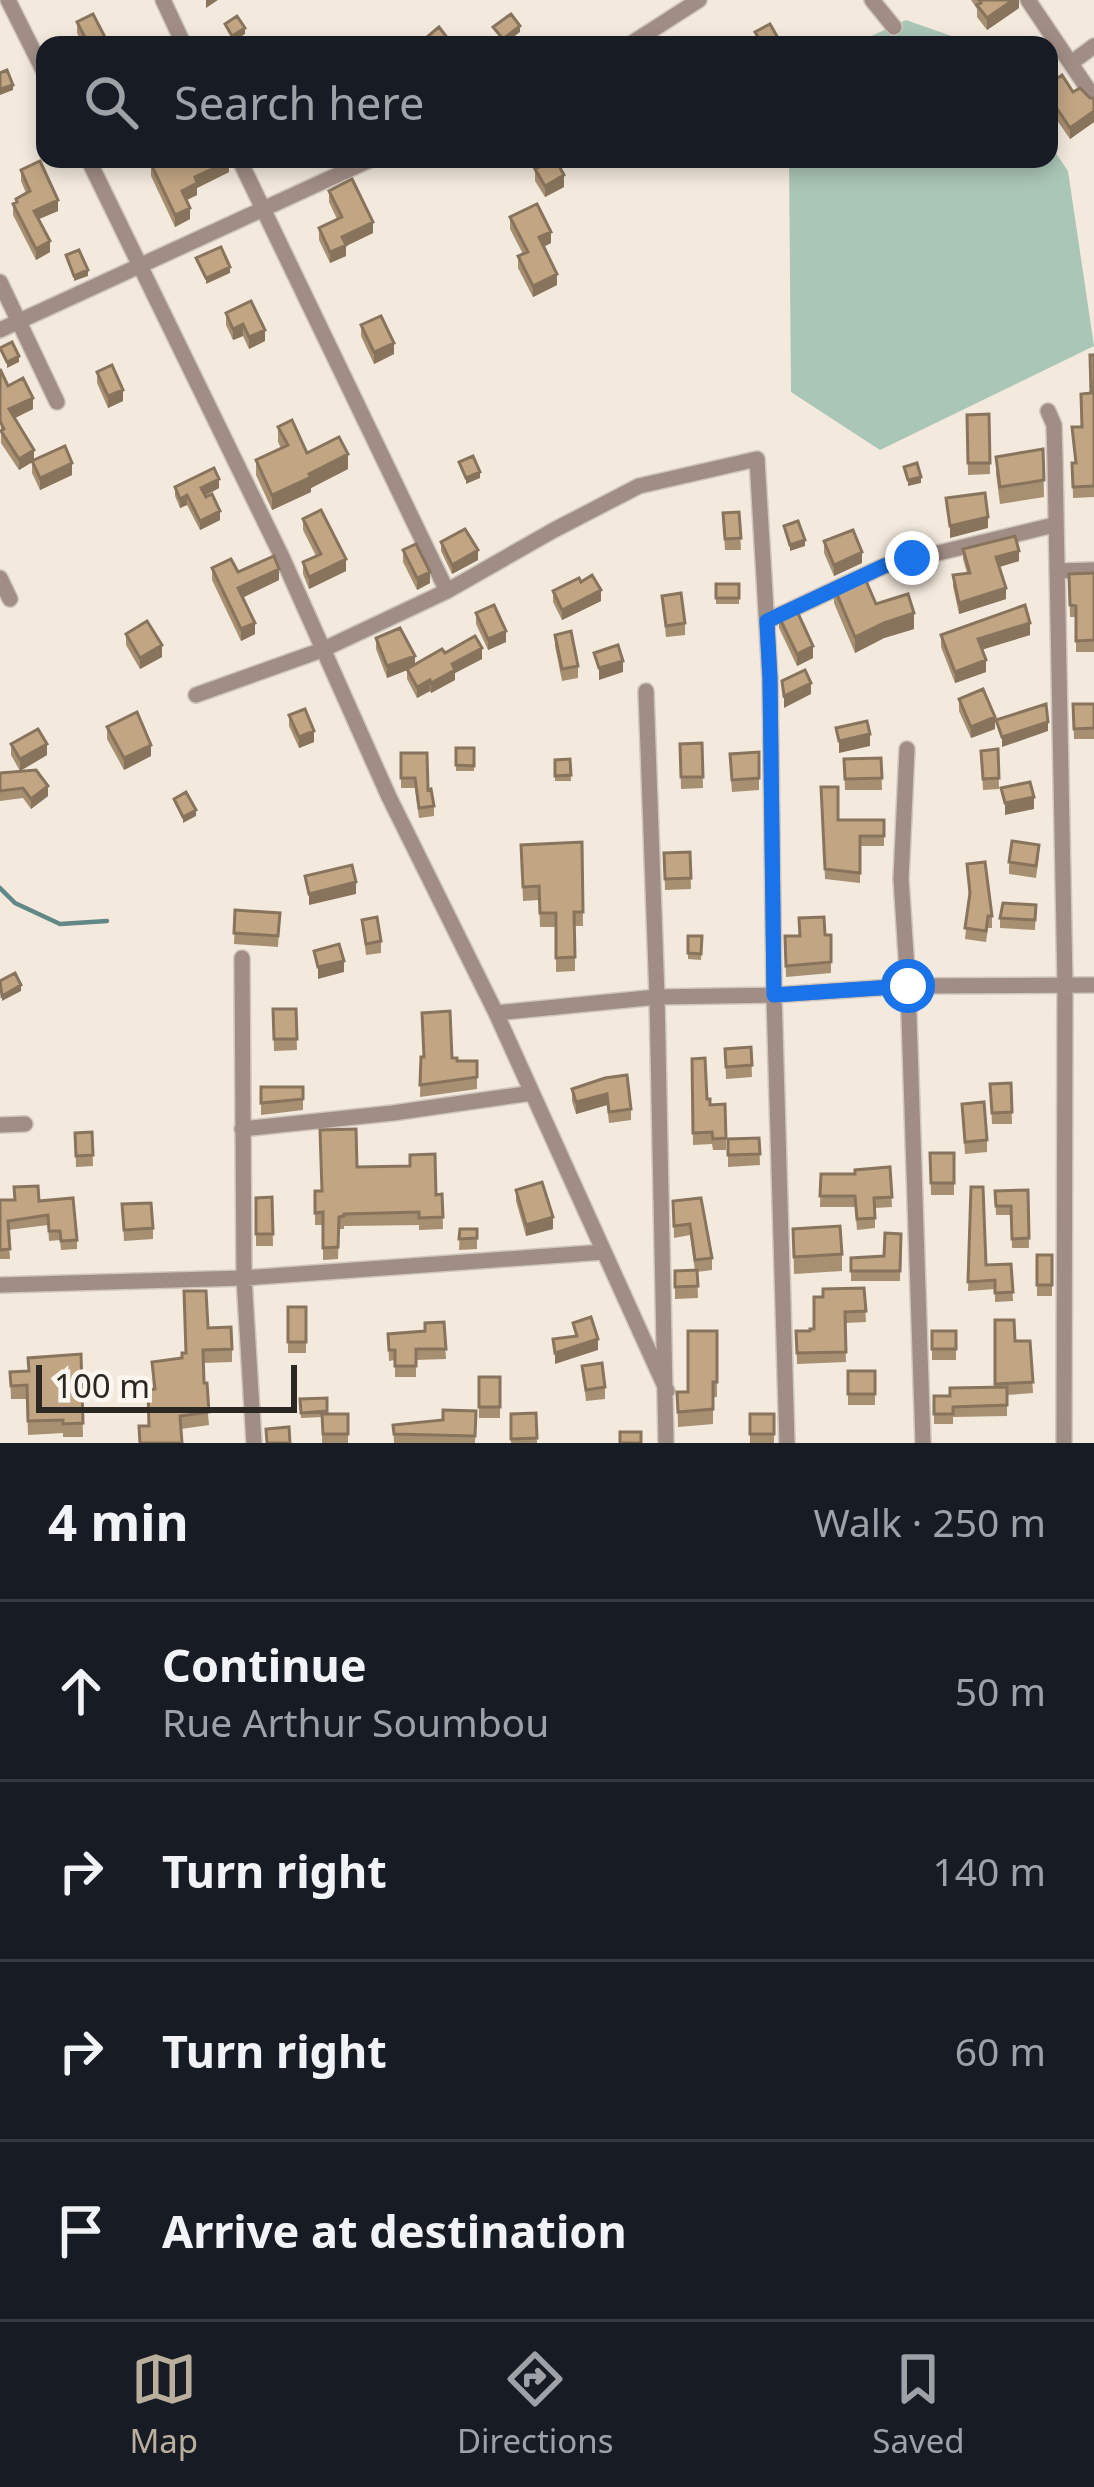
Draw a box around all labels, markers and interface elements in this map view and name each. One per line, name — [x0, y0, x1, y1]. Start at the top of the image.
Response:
search box — [36, 36, 1058, 168]
icon: search — [78, 69, 144, 135]
text: Search here — [174, 72, 424, 133]
route end — [885, 531, 939, 585]
route start — [881, 959, 935, 1013]
scale bar — [36, 1359, 297, 1412]
text: 100 m — [54, 1363, 150, 1408]
text: 4 min — [48, 1486, 189, 1556]
text: Walk · 250 m — [813, 1495, 1046, 1548]
text: Continue — [162, 1634, 367, 1695]
icon: ahead — [48, 1658, 114, 1724]
text: 50 m — [955, 1664, 1046, 1717]
text: Rue Arthur Soumbou — [162, 1695, 549, 1748]
icon: right — [48, 1838, 114, 1904]
text: Turn right — [162, 1840, 387, 1901]
text: 140 m — [932, 1844, 1046, 1897]
icon: right — [48, 2018, 114, 2084]
text: Turn right — [162, 2020, 387, 2081]
text: 60 m — [955, 2024, 1046, 2077]
icon: arrive — [48, 2198, 114, 2264]
text: Arrive at destination — [162, 2200, 627, 2261]
tab: Map — [129, 2346, 198, 2463]
tab: Directions — [457, 2346, 614, 2463]
tab: Saved — [872, 2346, 965, 2463]

